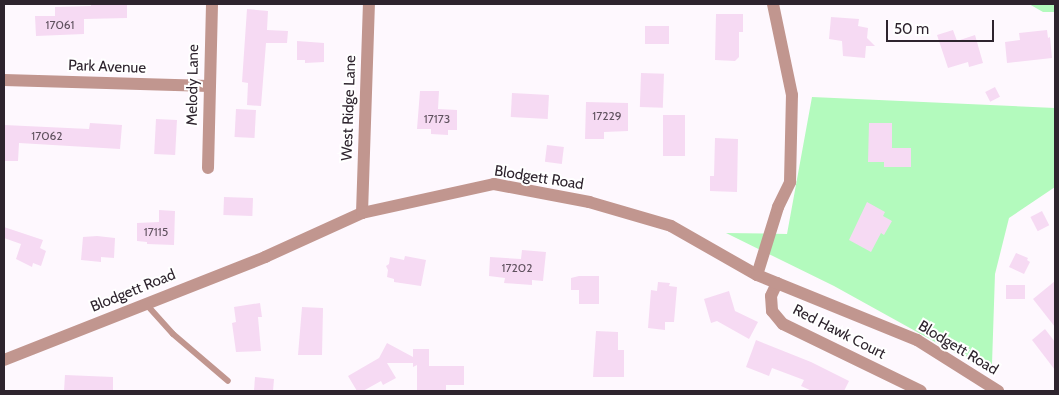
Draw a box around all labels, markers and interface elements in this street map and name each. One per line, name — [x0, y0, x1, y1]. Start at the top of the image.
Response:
scale bar — [889, 10, 996, 42]
house number: 17061 — [46, 18, 74, 32]
text: 50 m — [894, 20, 929, 38]
street label: Melody Lane — [183, 44, 203, 126]
street label: West Ridge Lane — [338, 55, 360, 161]
street label: Park Avenue — [68, 57, 146, 77]
house number: 17229 — [592, 109, 622, 123]
house number: 17173 — [424, 112, 450, 126]
house number: 17062 — [31, 129, 63, 143]
street label: Blodgett Road — [493, 162, 585, 194]
house number: 17115 — [144, 225, 168, 239]
house number: 17202 — [502, 261, 532, 275]
street label: Blodgett Road — [88, 266, 178, 316]
street label: Red Hawk Court — [790, 301, 888, 363]
street label: Blodgett Road — [915, 317, 1001, 379]

